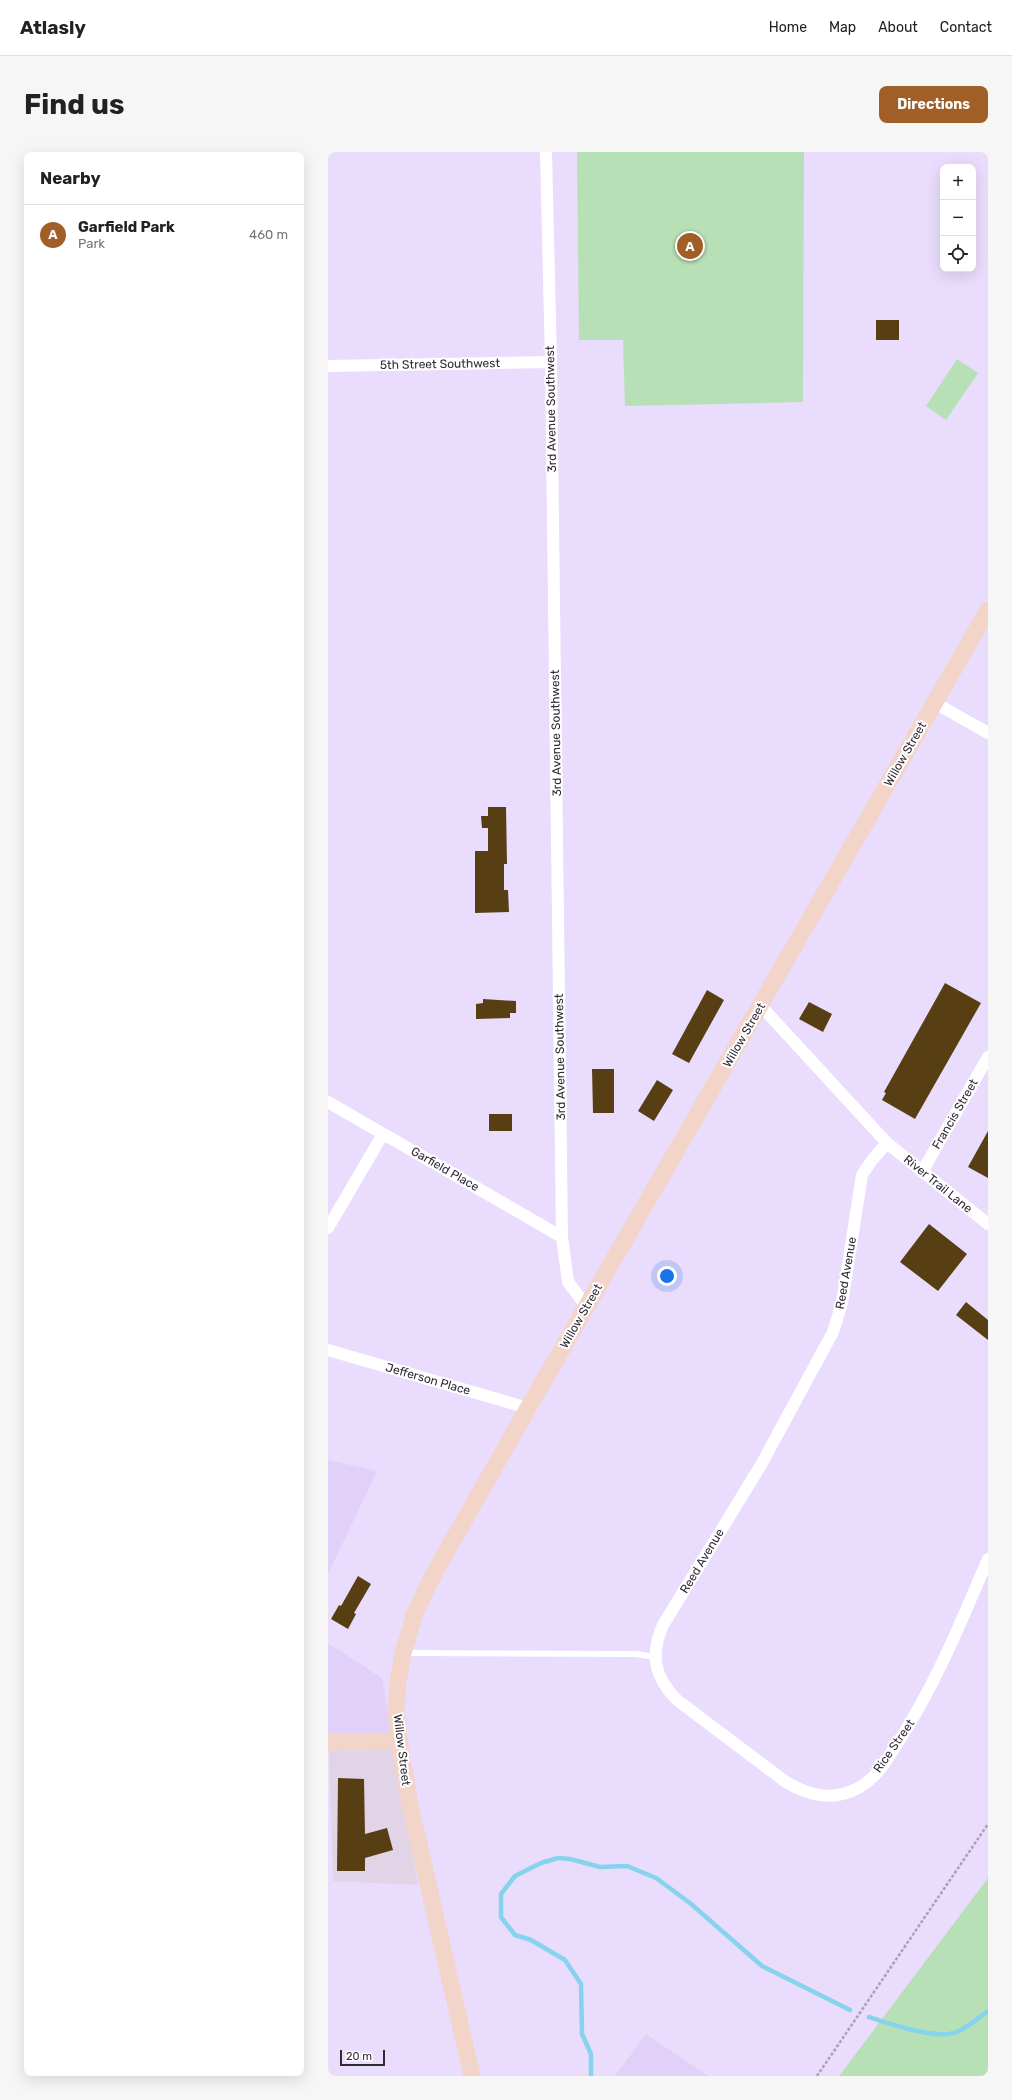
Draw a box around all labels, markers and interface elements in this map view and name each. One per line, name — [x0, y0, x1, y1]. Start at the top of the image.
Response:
text: Atlasly — [20, 16, 86, 39]
text: Home — [769, 19, 807, 36]
text: Map — [829, 19, 856, 36]
text: About — [878, 19, 918, 36]
text: Contact — [940, 19, 992, 36]
button: Directions — [879, 86, 988, 123]
text: Find us — [24, 88, 124, 121]
map controls — [940, 164, 976, 272]
button: + — [940, 164, 976, 200]
text: Nearby — [40, 168, 101, 188]
button: − — [940, 200, 976, 236]
text: Garfield Park — [78, 218, 175, 236]
text: A — [48, 227, 58, 242]
text: 460 m — [249, 227, 288, 242]
pin: A — [677, 231, 703, 261]
text: Park — [78, 236, 105, 251]
button: locate — [940, 236, 976, 272]
street label: 3rd Avenue Southwest — [543, 345, 559, 473]
street label: 5th Street Southwest — [380, 356, 501, 372]
street label: 3rd Avenue Southwest — [548, 669, 564, 797]
street label: Willow Street — [881, 719, 929, 789]
street label: 3rd Avenue Southwest — [552, 993, 568, 1121]
street label: Willow Street — [720, 1000, 768, 1070]
street label: Francis Street — [929, 1076, 981, 1151]
street label: Garfield Place — [408, 1144, 482, 1194]
street label: River Trail Lane — [901, 1152, 975, 1216]
street label: Reed Avenue — [833, 1236, 859, 1310]
your location — [657, 1266, 677, 1286]
street label: Willow Street — [557, 1281, 605, 1351]
street label: Jefferson Place — [384, 1360, 472, 1398]
street label: Reed Avenue — [677, 1526, 727, 1596]
street label: Willow Street — [391, 1713, 413, 1787]
street label: Rice Street — [871, 1716, 918, 1775]
scale bar — [340, 2048, 385, 2067]
text: 20 m — [346, 2050, 372, 2063]

